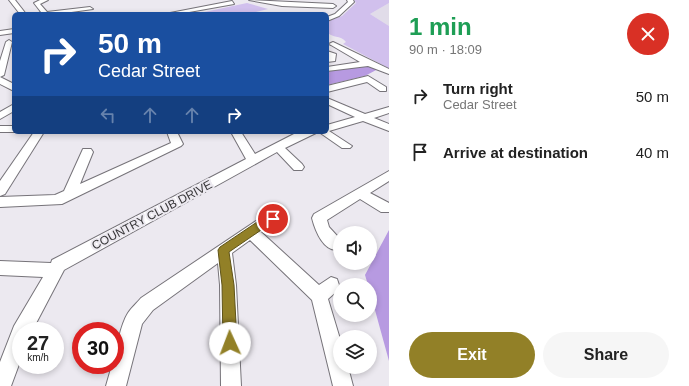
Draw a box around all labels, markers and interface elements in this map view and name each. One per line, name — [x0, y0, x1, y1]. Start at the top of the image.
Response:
text: 1 min — [409, 13, 472, 40]
button: close — [627, 13, 669, 55]
icon: right — [32, 28, 84, 80]
text: 50 m — [98, 28, 162, 59]
text: 90 m · 18:09 — [409, 42, 482, 57]
text: Cedar Street — [98, 61, 200, 81]
text: Turn right — [443, 80, 513, 97]
icon: right — [409, 85, 431, 107]
text: 50 m — [636, 88, 669, 105]
text: Cedar Street — [443, 97, 517, 112]
icon: left — [97, 104, 119, 126]
icon: ahead — [139, 104, 161, 126]
icon: ahead — [181, 104, 203, 126]
icon: right — [223, 104, 245, 126]
icon: arrive — [409, 141, 431, 163]
text: Arrive at destination — [443, 144, 588, 161]
text: 40 m — [636, 144, 669, 161]
street label: COUNTRY CLUB DRIVE — [89, 177, 215, 253]
pin — [256, 202, 290, 236]
icon: arrive — [262, 208, 284, 230]
map controls — [333, 226, 377, 374]
button: sound — [333, 226, 377, 270]
button: search — [333, 278, 377, 322]
speed limit sign: 30 — [72, 322, 124, 374]
position arrow — [209, 322, 251, 364]
button: layers — [333, 330, 377, 374]
text: 27 — [27, 332, 49, 354]
button: Exit — [409, 332, 535, 378]
button: Share — [543, 332, 669, 378]
text: km/h — [27, 352, 49, 363]

